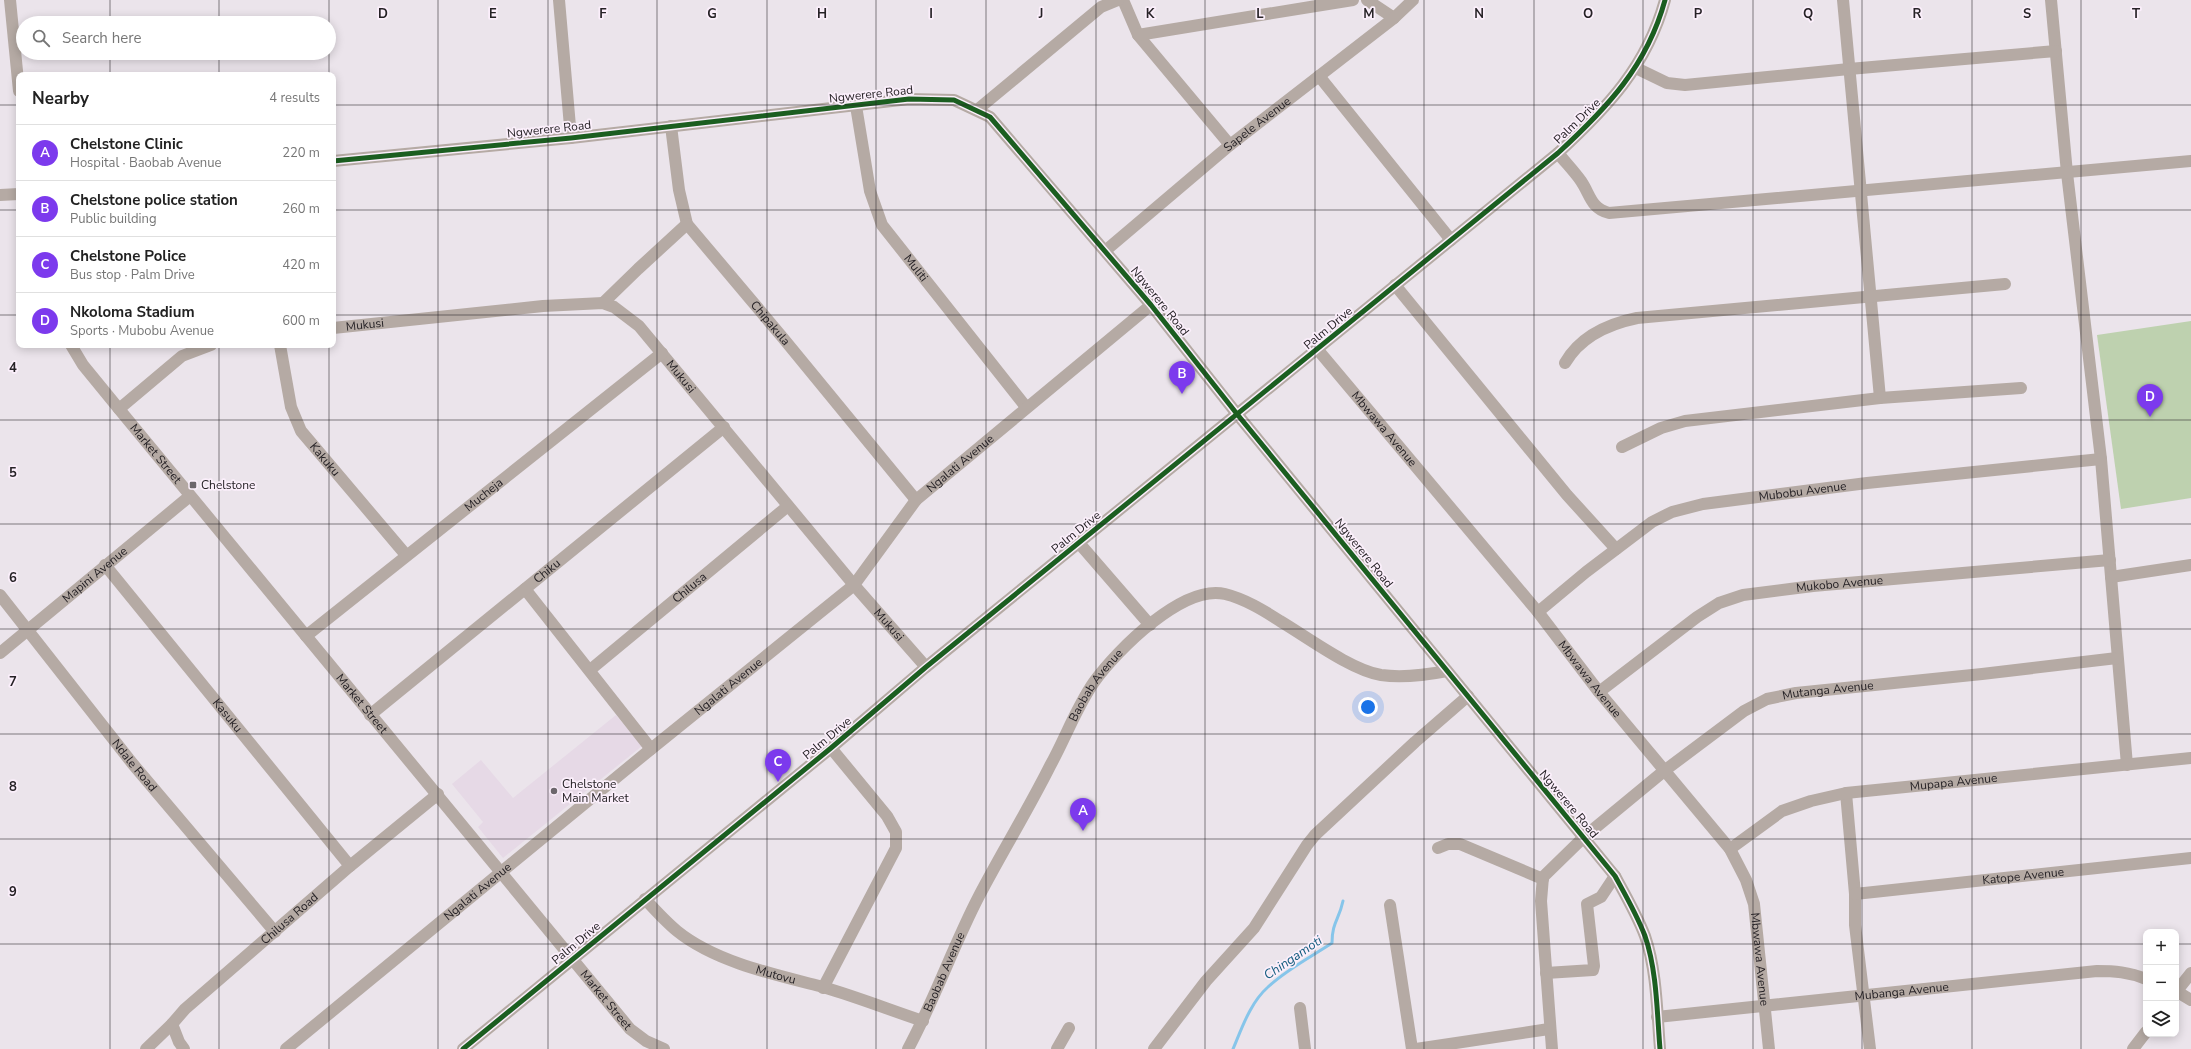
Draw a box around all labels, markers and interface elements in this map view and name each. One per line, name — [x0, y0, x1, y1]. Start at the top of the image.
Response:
text: D — [378, 5, 388, 23]
text: E — [489, 5, 497, 23]
text: F — [599, 5, 607, 23]
text: G — [707, 5, 717, 23]
text: H — [817, 5, 827, 23]
text: I — [929, 5, 933, 23]
text: J — [1038, 5, 1043, 23]
text: K — [1146, 5, 1155, 23]
text: L — [1256, 5, 1264, 23]
text: M — [1363, 5, 1375, 23]
text: N — [1474, 5, 1484, 23]
text: O — [1583, 5, 1593, 23]
text: P — [1694, 5, 1703, 23]
text: Q — [1803, 5, 1813, 23]
text: R — [1913, 5, 1922, 23]
text: S — [2023, 5, 2031, 23]
text: T — [2132, 5, 2141, 23]
search box — [16, 16, 336, 60]
icon: search — [30, 27, 52, 49]
text: Search here — [62, 28, 142, 48]
street label: Ngwerere Road — [828, 82, 914, 106]
text: Nearby — [32, 87, 89, 110]
text: 4 results — [269, 89, 320, 107]
street label: Sapele Avenue — [1220, 93, 1294, 155]
street label: Palm Drive — [1550, 95, 1604, 147]
street label: Ngwerere Road — [506, 117, 592, 141]
text: Chelstone Clinic — [70, 134, 183, 154]
text: A — [40, 144, 50, 162]
text: 220 m — [282, 144, 320, 162]
text: Hospital · Baobab Avenue — [70, 154, 221, 172]
text: Chelstone police station — [70, 190, 238, 210]
text: B — [41, 200, 49, 218]
text: 260 m — [282, 200, 320, 218]
text: Public building — [70, 210, 157, 228]
text: Chelstone Police — [70, 246, 186, 266]
street label: Muliti — [900, 251, 932, 285]
text: C — [41, 256, 49, 274]
text: 420 m — [282, 256, 320, 274]
street label: Ngwerere Road — [1127, 263, 1193, 339]
text: Bus stop · Palm Drive — [70, 266, 195, 284]
street label: Chipakula — [747, 297, 794, 349]
text: Nkoloma Stadium — [70, 302, 195, 322]
street label: Palm Drive — [1300, 303, 1356, 353]
text: D — [40, 312, 50, 330]
text: 600 m — [282, 312, 320, 330]
street label: Mukusi — [345, 315, 385, 335]
text: Sports · Mubobu Avenue — [70, 322, 214, 340]
street label: Mukusi — [663, 357, 699, 396]
text: 4 — [9, 359, 17, 377]
pin: B — [1169, 361, 1195, 394]
pin: D — [2137, 384, 2163, 417]
street label: Mbwawa Avenue — [1348, 388, 1421, 470]
street label: Market Street — [126, 420, 186, 488]
street label: Ngalati Avenue — [923, 431, 997, 496]
street label: Kakuku — [306, 439, 344, 479]
text: 5 — [9, 464, 17, 482]
street label: Mucheja — [461, 474, 506, 515]
place label: Chelstone — [201, 477, 256, 493]
street label: Mubobu Avenue — [1758, 478, 1847, 505]
marker: Chelstone — [188, 480, 198, 490]
street label: Palm Drive — [1048, 507, 1104, 557]
street label: Ngwerere Road — [1331, 515, 1397, 591]
street label: Mapini Avenue — [59, 543, 131, 606]
street label: Chiku — [530, 555, 564, 587]
text: 6 — [9, 569, 17, 587]
street label: Chilusa — [669, 569, 710, 607]
street label: Mukobo Avenue — [1795, 572, 1884, 596]
street label: Mukusi — [870, 605, 908, 645]
street label: Mbwawa Avenue — [1555, 637, 1625, 721]
street label: Baobab Avenue — [1065, 645, 1126, 724]
street label: Ngalati Avenue — [691, 654, 766, 719]
street label: Market Street — [332, 670, 392, 738]
text: 7 — [9, 673, 17, 691]
street label: Mutanga Avenue — [1781, 677, 1874, 704]
street label: Kasuku — [209, 695, 246, 736]
your location — [1358, 697, 1378, 717]
street label: Palm Drive — [799, 713, 855, 763]
street label: Ndale Road — [108, 736, 161, 795]
pin: C — [765, 749, 791, 782]
street label: Ngwerere Road — [1536, 766, 1602, 842]
street label: Mupapa Avenue — [1909, 770, 1998, 794]
place label: Chelstone Main Market — [562, 776, 629, 806]
text: 8 — [9, 778, 17, 796]
marker: Chelstone Main Market — [549, 786, 559, 796]
pin: A — [1070, 798, 1096, 831]
street label: Ngalati Avenue — [440, 859, 515, 924]
street label: Katope Avenue — [1981, 864, 2065, 888]
text: 9 — [9, 883, 17, 901]
street label: Chilusa Road — [257, 889, 321, 948]
street label: Mbwawa Avenue — [1747, 912, 1773, 1007]
street label: Palm Drive — [548, 918, 604, 968]
map controls — [2143, 929, 2179, 1037]
button: + — [2143, 929, 2179, 965]
street label: Baobab Avenue — [919, 930, 969, 1014]
water label: Chingamoti — [1260, 931, 1327, 984]
street label: Mutovu — [754, 962, 797, 988]
button: − — [2143, 965, 2179, 1001]
street label: Market Street — [577, 967, 636, 1034]
street label: Mubanga Avenue — [1854, 979, 1950, 1004]
button: layers — [2143, 1001, 2179, 1037]

